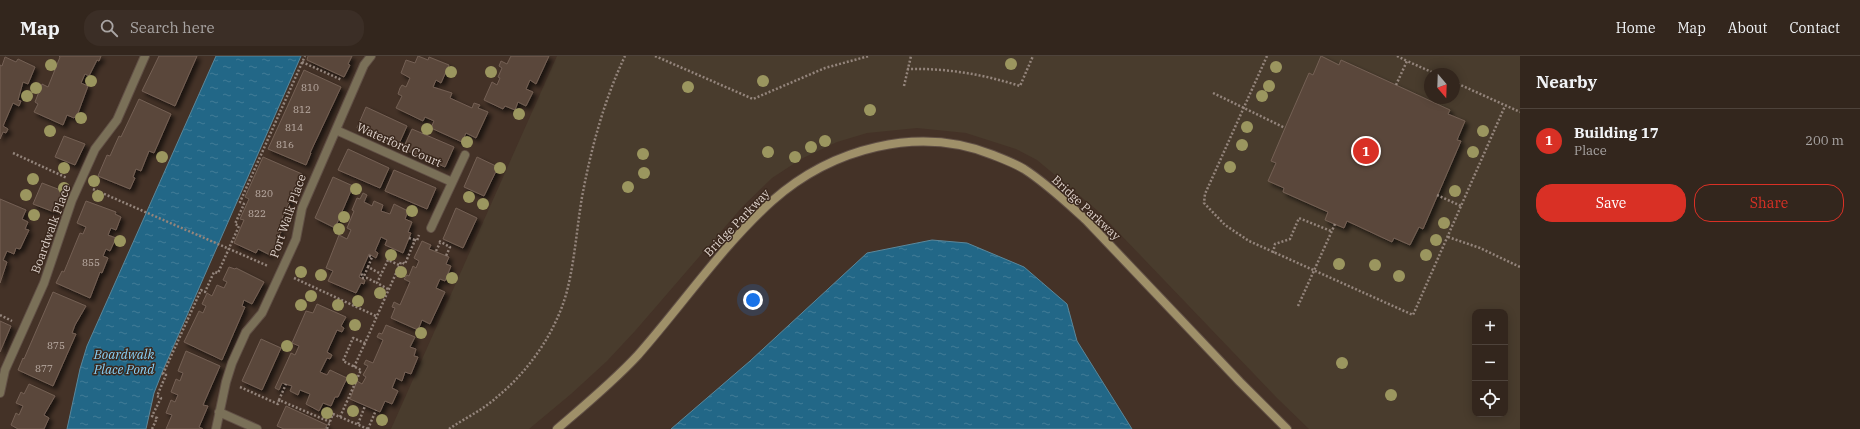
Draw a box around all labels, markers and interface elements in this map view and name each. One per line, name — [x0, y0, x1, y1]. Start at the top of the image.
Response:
search box — [84, 10, 364, 46]
text: Map — [20, 16, 60, 40]
icon: search — [98, 17, 120, 39]
text: Search here — [130, 18, 214, 37]
text: Home — [1616, 19, 1655, 37]
text: Map — [1677, 19, 1706, 37]
text: About — [1728, 19, 1767, 37]
text: Contact — [1789, 19, 1840, 37]
north arrow — [1424, 68, 1460, 104]
text: Nearby — [1536, 71, 1597, 93]
house number: 810 — [301, 81, 319, 94]
house number: 812 — [293, 103, 311, 116]
street label: Waterford Court — [354, 119, 444, 170]
house number: 814 — [285, 121, 303, 134]
text: Building 17 — [1574, 123, 1659, 142]
text: 1 — [1545, 132, 1553, 149]
text: 200 m — [1805, 132, 1844, 149]
pin: 1 — [1353, 136, 1379, 166]
house number: 816 — [276, 138, 294, 151]
text: Place — [1574, 142, 1607, 159]
street label: Port Walk Place — [266, 172, 309, 260]
street label: Bridge Parkway — [1049, 172, 1124, 244]
street label: Boardwalk Place — [28, 182, 74, 275]
button: Save — [1536, 184, 1686, 222]
button: Share — [1694, 184, 1844, 222]
street label: Bridge Parkway — [701, 185, 773, 260]
house number: 820 — [255, 187, 273, 200]
house number: 822 — [248, 207, 266, 220]
house number: 855 — [82, 256, 100, 269]
your location — [743, 290, 763, 310]
map controls — [1472, 309, 1508, 417]
button: + — [1472, 309, 1508, 345]
house number: 875 — [47, 339, 65, 352]
button: − — [1472, 345, 1508, 381]
water label: Boardwalk Place Pond — [93, 346, 155, 378]
house number: 877 — [35, 362, 53, 375]
button: locate — [1472, 381, 1508, 417]

